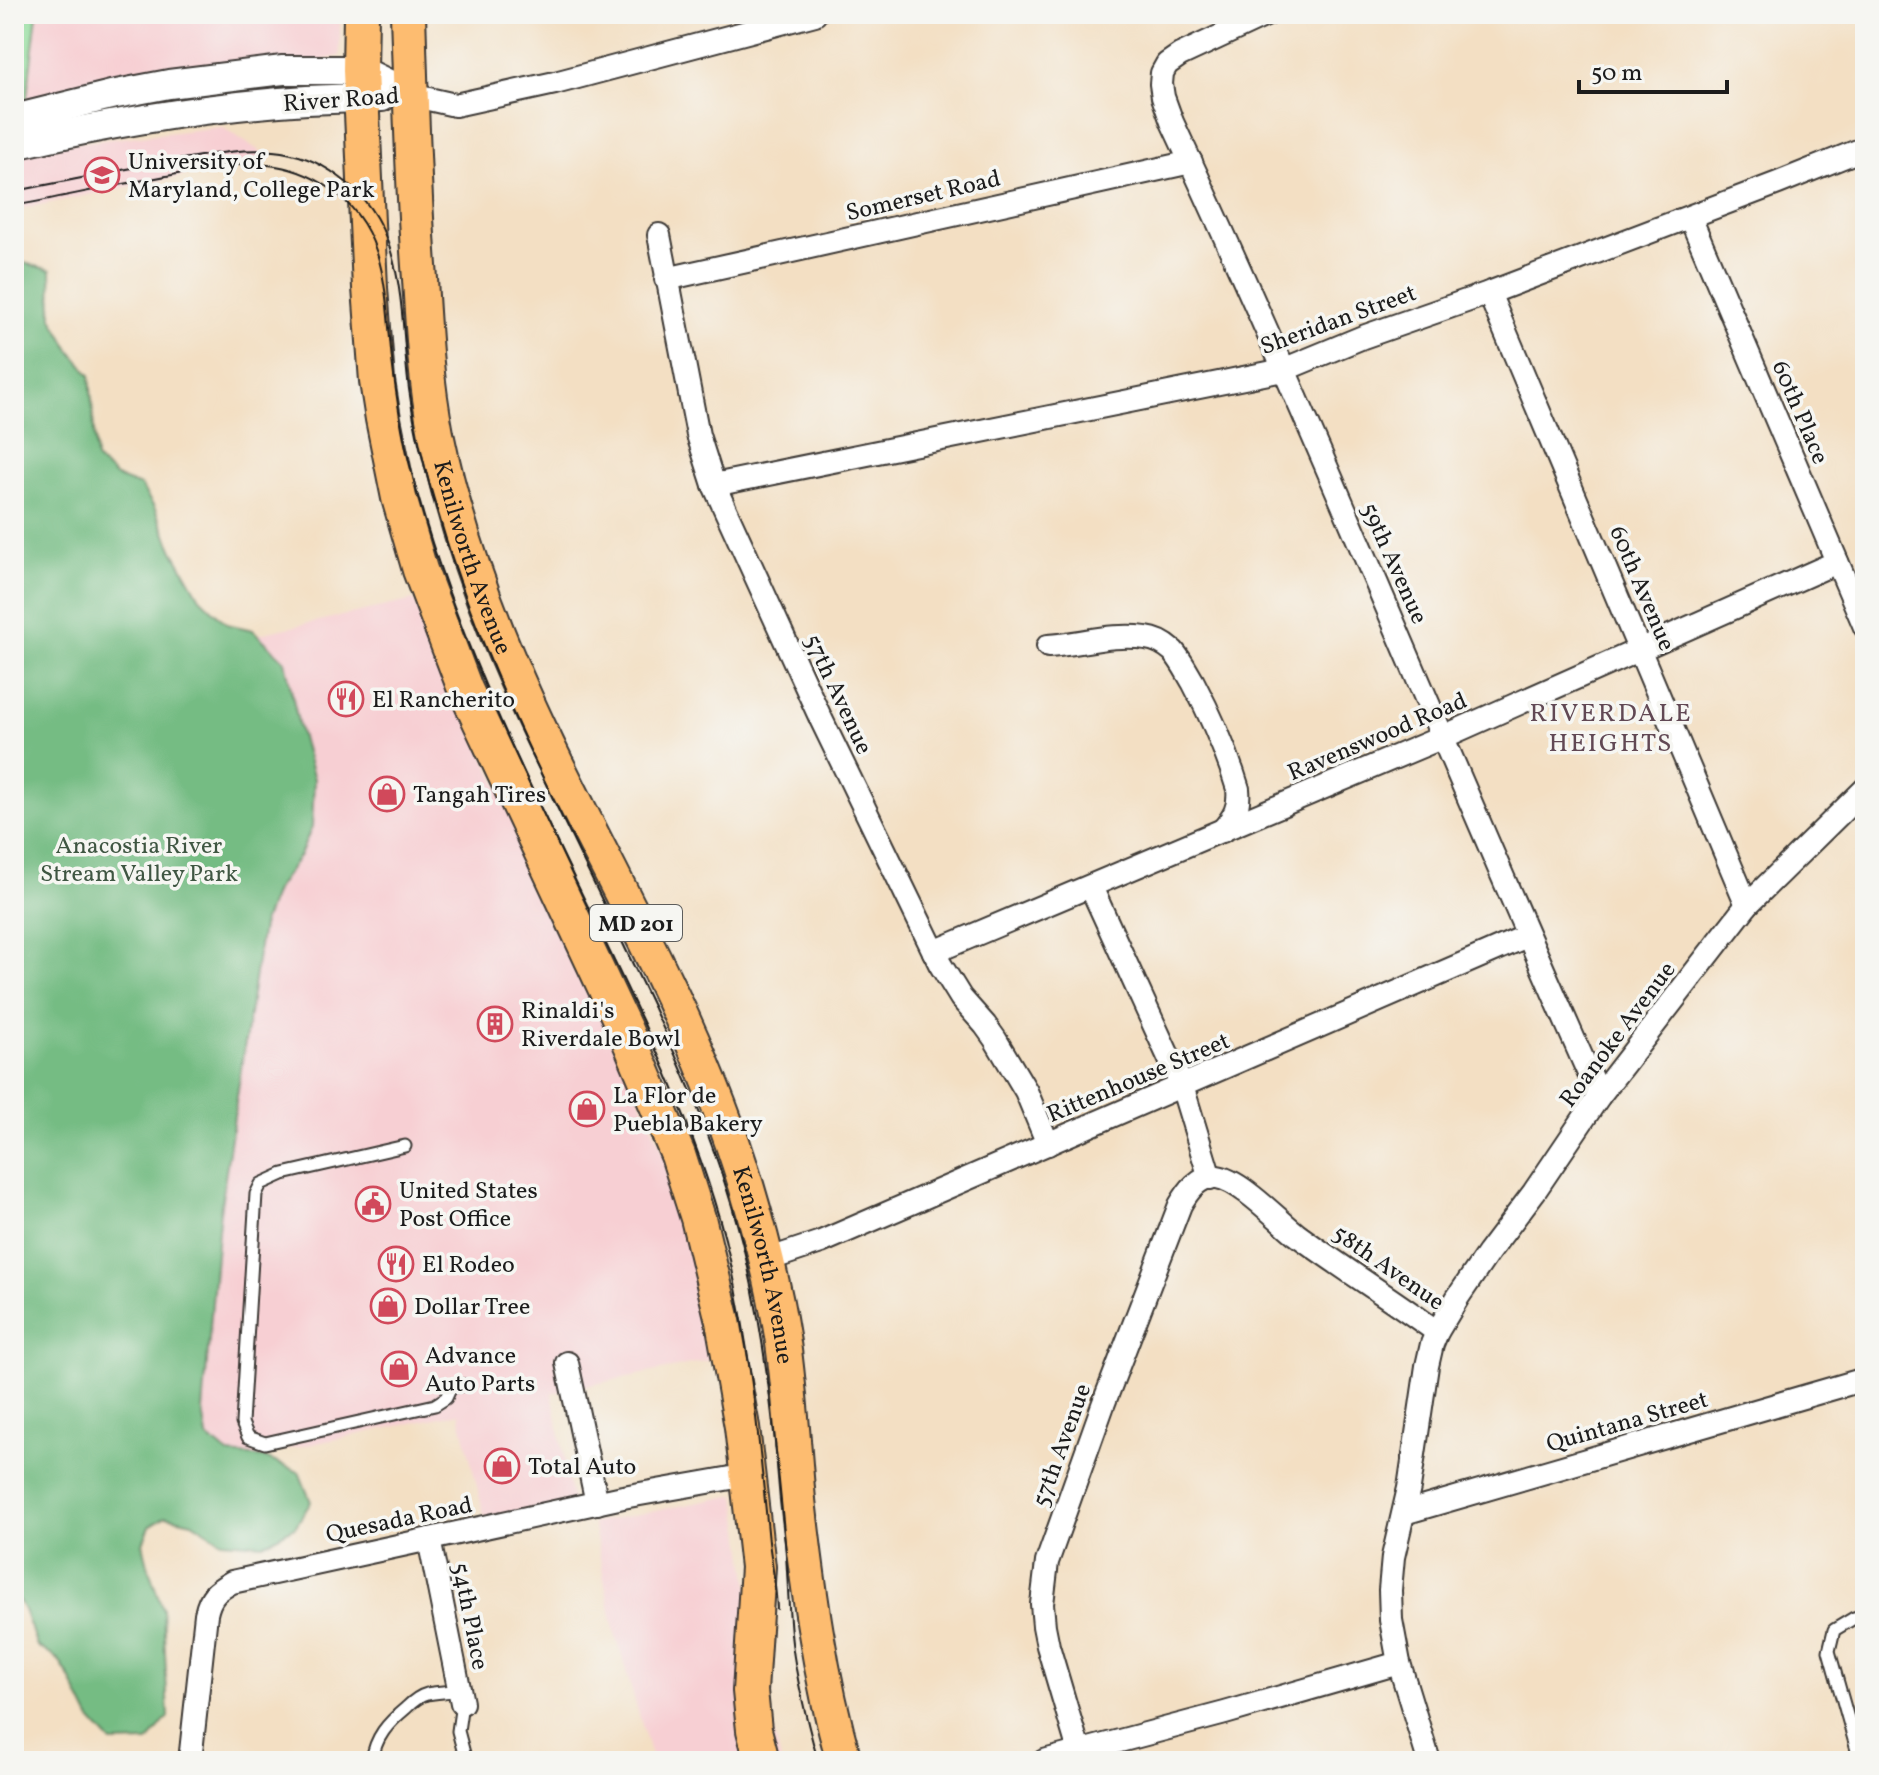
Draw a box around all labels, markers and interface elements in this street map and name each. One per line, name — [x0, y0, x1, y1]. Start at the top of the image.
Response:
scale bar — [1579, 44, 1727, 94]
text: 50 m — [1591, 57, 1643, 91]
street label: River Road — [282, 80, 400, 122]
place label: University of Maryland, College Park — [128, 146, 375, 208]
school or university icon: University of Maryland, College Park — [83, 156, 121, 194]
street label: Somerset Road — [843, 163, 1004, 231]
street label: Sheridan Street — [1256, 277, 1421, 365]
street label: 60th Place — [1762, 356, 1836, 470]
street label: Kenilworth Avenue — [423, 457, 519, 660]
street label: 59th Avenue — [1351, 498, 1435, 630]
street label: 60th Avenue — [1600, 521, 1683, 656]
street label: 57th Avenue — [794, 629, 880, 761]
restaurant icon: El Rancherito — [327, 680, 365, 718]
place label: El Rancherito — [372, 684, 515, 718]
street label: Ravenswood Road — [1283, 685, 1473, 791]
district label: RIVERDALE HEIGHTS — [1529, 696, 1693, 762]
shop icon: Tangah Tires — [368, 775, 406, 813]
place label: Tangah Tires — [413, 779, 546, 813]
park label: Anacostia River Stream Valley Park — [40, 830, 238, 892]
road number: MD 201 — [590, 905, 682, 941]
street label: Roanoke Avenue — [1552, 955, 1685, 1115]
place label: Rinaldi's Riverdale Bowl — [521, 995, 681, 1057]
building icon: Rinaldi's Riverdale Bowl — [476, 1005, 514, 1043]
street label: Rittenhouse Street — [1042, 1025, 1235, 1133]
place label: La Flor de Puebla Bakery — [613, 1080, 763, 1142]
shop icon: La Flor de Puebla Bakery — [568, 1090, 606, 1128]
street label: Kenilworth Avenue — [722, 1162, 801, 1366]
place label: United States Post Office — [399, 1175, 538, 1237]
public building icon: United States Post Office — [354, 1185, 392, 1223]
street label: 58th Avenue — [1325, 1217, 1451, 1320]
restaurant icon: El Rodeo — [377, 1245, 415, 1283]
place label: El Rodeo — [422, 1249, 515, 1283]
shop icon: Dollar Tree — [369, 1287, 407, 1325]
place label: Dollar Tree — [414, 1291, 530, 1325]
place label: Advance Auto Parts — [425, 1340, 535, 1402]
shop icon: Advance Auto Parts — [380, 1350, 418, 1388]
street label: 57th Avenue — [1025, 1379, 1101, 1512]
street label: Quintana Street — [1543, 1384, 1713, 1462]
shop icon: Total Auto — [483, 1447, 521, 1485]
place label: Total Auto — [528, 1451, 636, 1485]
street label: Quesada Road — [323, 1489, 476, 1553]
street label: 54th Place — [442, 1560, 496, 1673]

